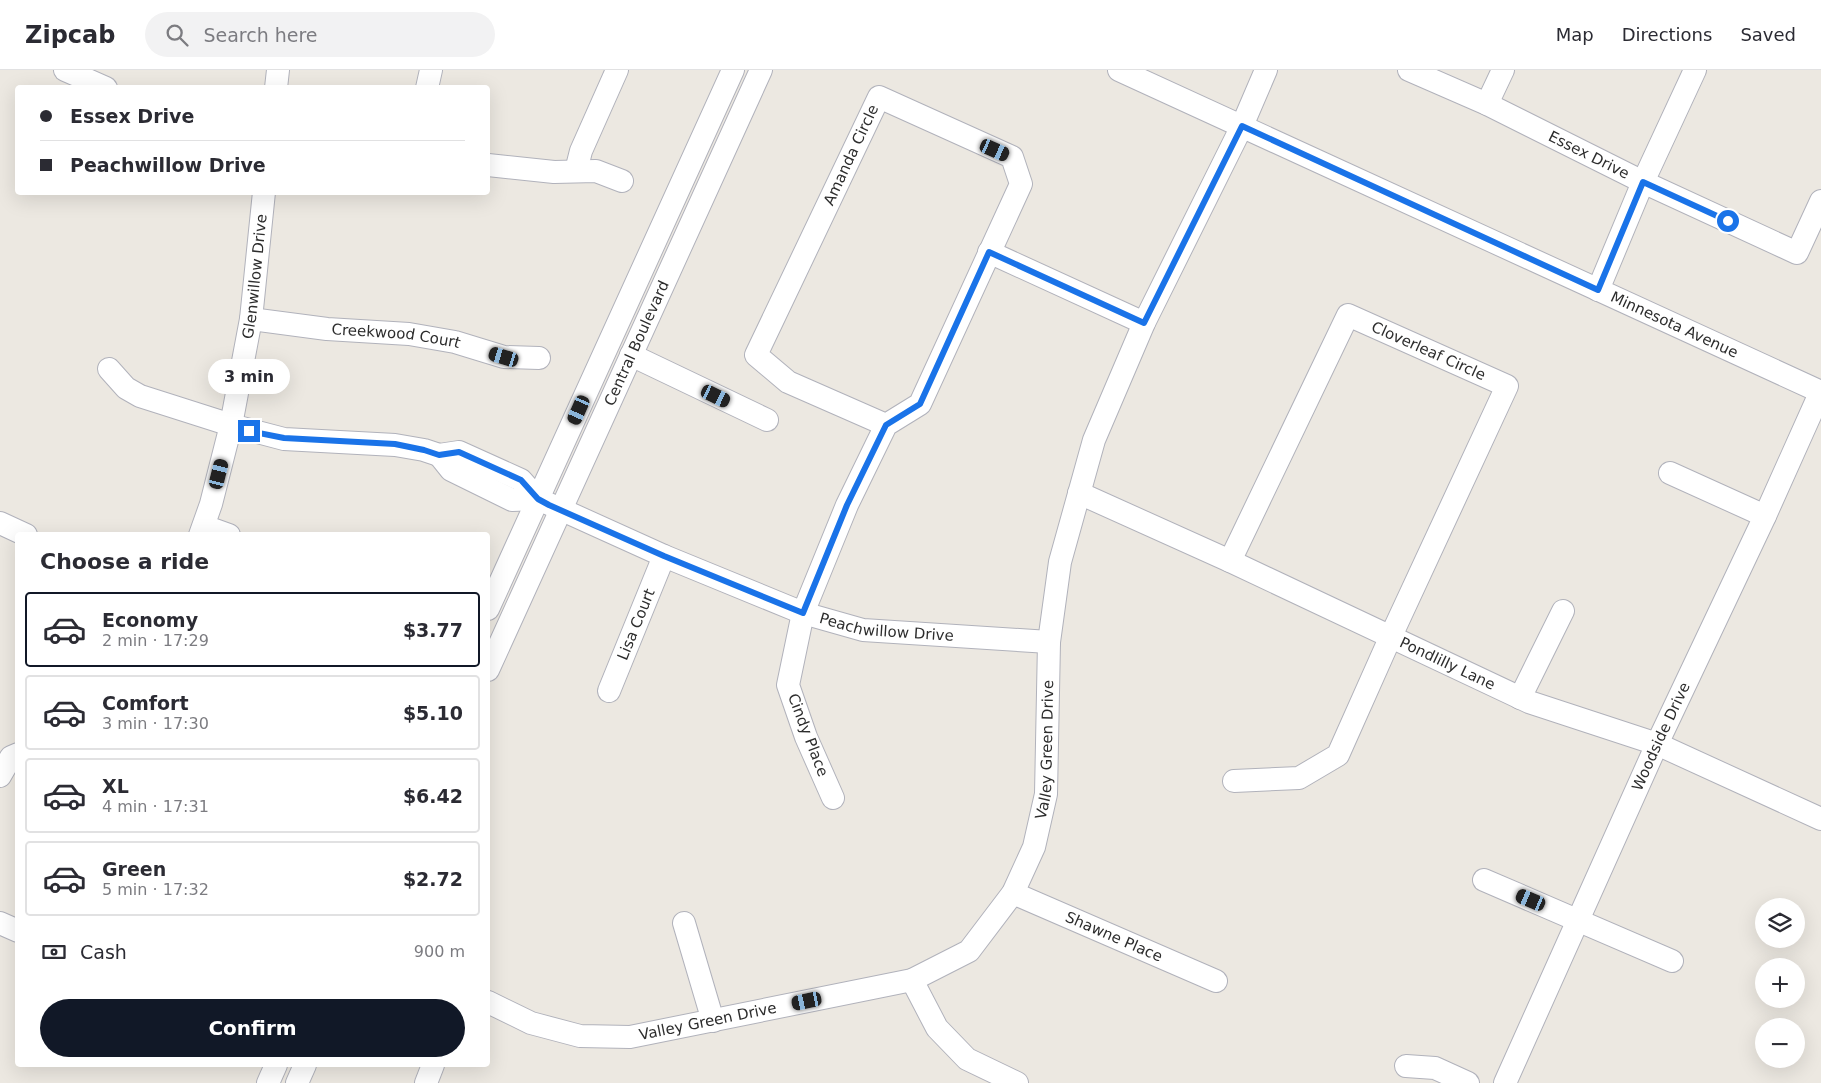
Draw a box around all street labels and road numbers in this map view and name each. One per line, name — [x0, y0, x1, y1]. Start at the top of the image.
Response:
street label: Amanda Circle — [820, 102, 882, 208]
street label: Essex Drive — [1546, 127, 1632, 183]
street label: Glenwillow Drive — [238, 213, 271, 340]
street label: Central Boulevard — [600, 278, 673, 409]
street label: Minnesota Avenue — [1608, 288, 1741, 362]
street label: Cloverleaf Circle — [1369, 318, 1488, 384]
street label: Creekwood Court — [331, 320, 463, 352]
street label: Lisa Court — [614, 586, 659, 663]
street label: Peachwillow Drive — [817, 609, 954, 645]
street label: Pondlilly Lane — [1397, 633, 1498, 694]
street label: Woodside Drive — [1628, 679, 1694, 794]
street label: Valley Green Drive — [1032, 680, 1057, 821]
street label: Cindy Place — [784, 691, 832, 779]
street label: Shawne Place — [1063, 908, 1165, 966]
street label: Valley Green Drive — [638, 999, 778, 1044]

